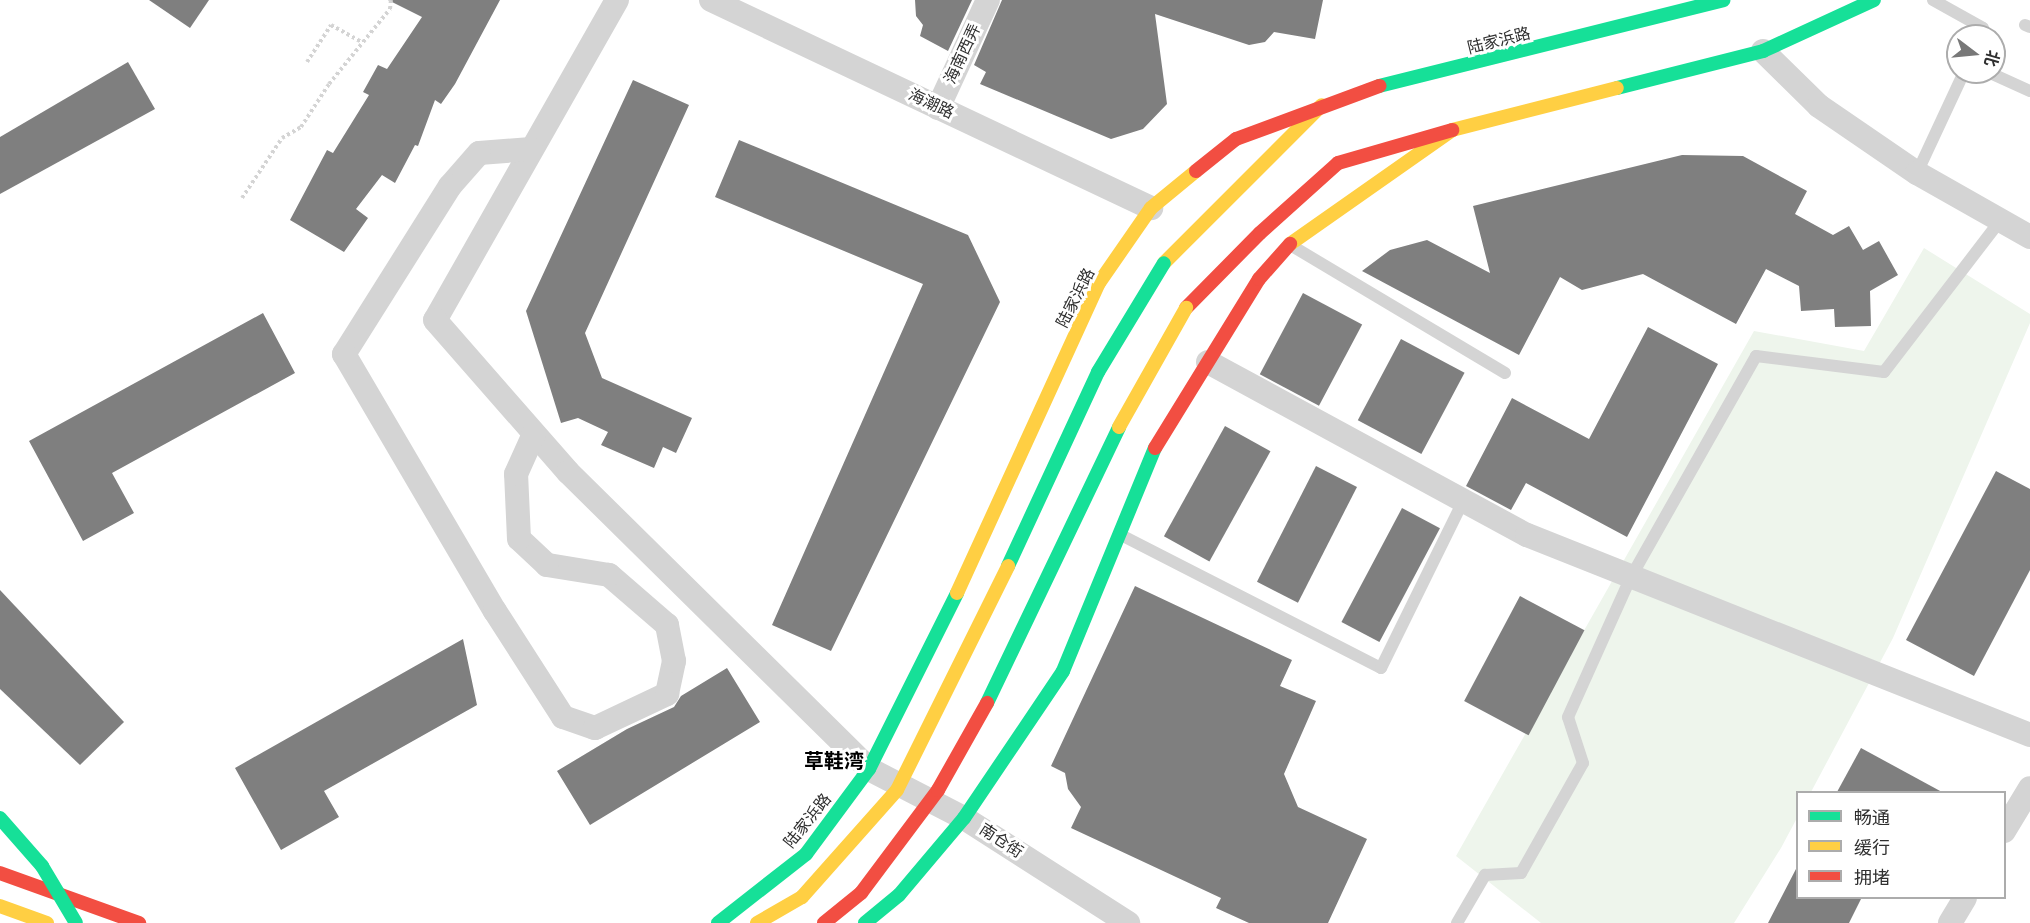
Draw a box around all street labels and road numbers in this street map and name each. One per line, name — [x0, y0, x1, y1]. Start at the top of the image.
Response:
street label: 海南西弄 — [941, 21, 985, 87]
street label: 陆家浜路 — [1466, 24, 1532, 58]
street label: 海潮路 — [905, 85, 957, 123]
street label: 陆家浜路 — [1053, 265, 1099, 331]
street label: 陆家浜路 — [780, 790, 836, 852]
street label: 南仓街 — [976, 820, 1026, 862]

